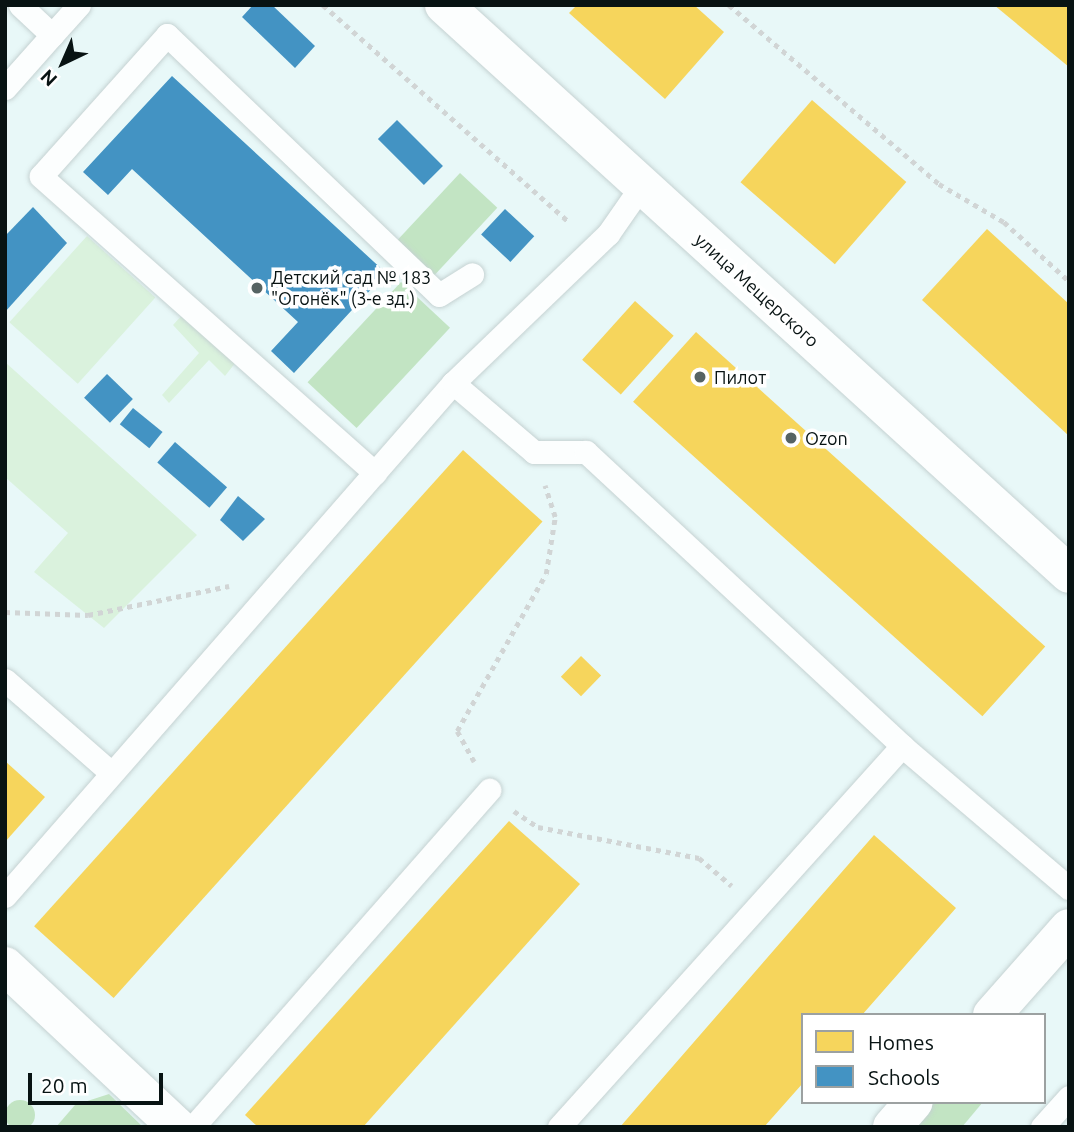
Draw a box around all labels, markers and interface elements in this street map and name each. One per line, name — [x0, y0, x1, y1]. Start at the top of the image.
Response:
north arrow — [28, 28, 98, 98]
text: N — [36, 65, 61, 91]
street label: улица Мещерского — [690, 229, 824, 351]
place label: Детский сад № 183 "Огонёк" (3-е зд.) — [271, 267, 431, 310]
marker: Детский сад № 183 "Огонёк" (3-е зд.) — [249, 280, 265, 296]
place label: Пилот — [714, 366, 766, 388]
marker: Пилот — [692, 369, 708, 385]
place label: Ozon — [805, 427, 848, 449]
marker: Ozon — [783, 430, 799, 446]
legend — [801, 1013, 1046, 1104]
text: Homes — [868, 1030, 934, 1054]
scale bar — [32, 1058, 166, 1102]
text: Schools — [868, 1065, 940, 1089]
text: 20 m — [41, 1073, 88, 1097]

